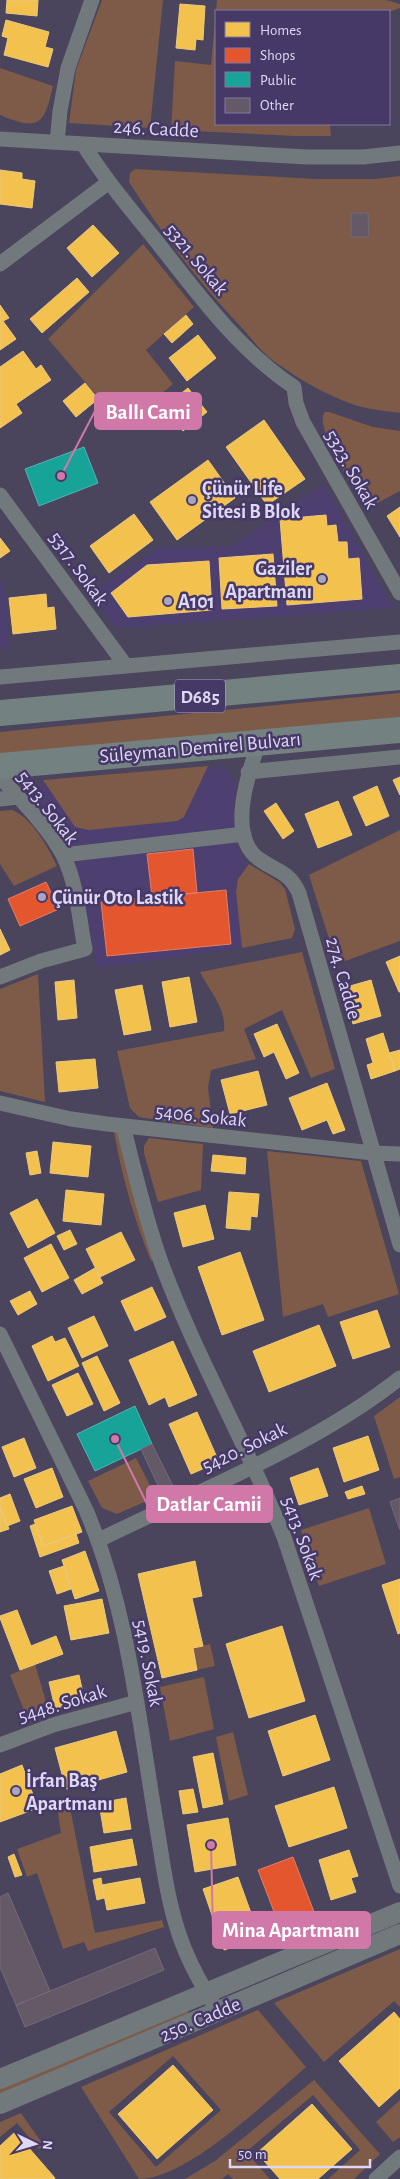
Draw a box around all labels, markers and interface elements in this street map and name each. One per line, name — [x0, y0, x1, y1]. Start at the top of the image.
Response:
legend — [215, 10, 390, 125]
text: Homes — [260, 23, 302, 38]
text: Shops — [260, 48, 295, 63]
text: Public — [260, 73, 296, 88]
text: Other — [260, 98, 294, 113]
street label: 246. Cadde — [113, 117, 199, 141]
street label: 5321. Sokak — [161, 220, 232, 299]
callout: Ballı Cami — [95, 393, 201, 429]
text: Ballı Cami — [105, 402, 191, 423]
street label: 5323. Sokak — [321, 426, 382, 513]
place label: Çünür Life Sitesi B Blok — [202, 479, 300, 522]
marker: Çünür Life Sitesi B Blok — [186, 494, 198, 506]
street label: 5317. Sokak — [45, 528, 111, 609]
place label: Gaziler Apartmanı — [225, 559, 312, 602]
marker: Gaziler Apartmanı — [316, 573, 328, 585]
place label: A101 — [178, 592, 215, 612]
marker: A101 — [162, 595, 174, 607]
road number: D685 — [175, 679, 225, 712]
street label: Süleyman Demirel Bulvarı — [98, 729, 302, 767]
street label: 5413. Sokak — [13, 767, 82, 848]
place label: Çünür Oto Lastik — [52, 888, 184, 908]
marker: Çünür Oto Lastik — [36, 891, 48, 903]
street label: 274. Cadde — [322, 935, 364, 1022]
street label: 5406. Sokak — [154, 1101, 248, 1131]
street label: 5420. Sokak — [199, 1419, 290, 1477]
callout: Datlar Camii — [147, 1486, 272, 1522]
text: Datlar Camii — [156, 1494, 262, 1515]
street label: 5413. Sokak — [278, 1494, 326, 1583]
street label: 5419. Sokak — [130, 1618, 166, 1708]
street label: 5448. Sokak — [16, 1681, 109, 1727]
place label: İrfan Baş Apartmanı — [26, 1769, 113, 1814]
marker: İrfan Baş Apartmanı — [10, 1785, 22, 1797]
callout: Mina Apartmanı — [213, 1912, 370, 1948]
text: Mina Apartmanı — [222, 1920, 360, 1941]
street label: 250. Cadde — [157, 1994, 244, 2046]
north arrow — [10, 2119, 60, 2169]
scale bar — [230, 2136, 370, 2168]
text: N — [40, 2140, 54, 2151]
text: 50 m — [238, 2147, 267, 2162]

